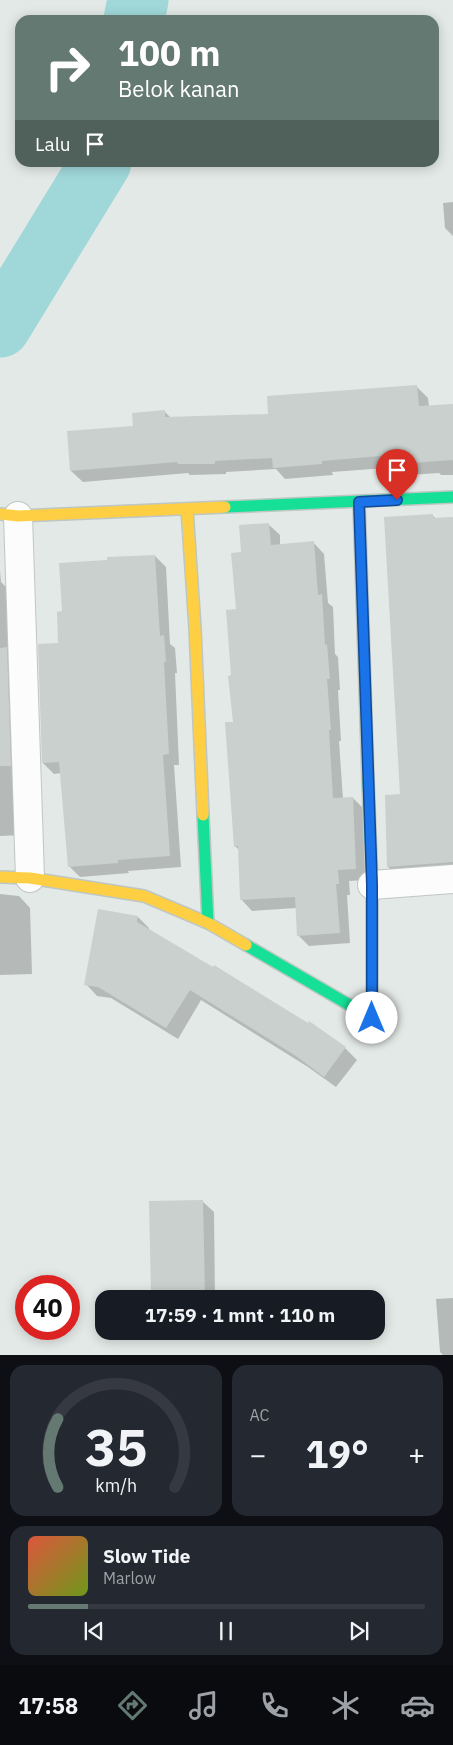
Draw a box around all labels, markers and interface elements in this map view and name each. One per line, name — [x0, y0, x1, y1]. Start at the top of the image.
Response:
text: 100 m — [118, 30, 221, 76]
icon: right — [35, 35, 100, 100]
text: Belok kanan — [118, 74, 240, 103]
icon: arrive — [81, 130, 109, 158]
text: Lalu — [35, 132, 71, 156]
pin — [376, 449, 418, 500]
icon: arrive — [383, 456, 411, 484]
position arrow — [345, 991, 397, 1043]
speed limit sign: 40 — [15, 1275, 80, 1340]
text: 17:59 · 1 mnt · 110 m — [145, 1303, 335, 1327]
text: AC — [250, 1405, 269, 1425]
text: 35 — [85, 1413, 147, 1480]
text: 19° — [306, 1429, 369, 1478]
text: − — [250, 1436, 266, 1473]
text: + — [408, 1436, 425, 1473]
text: km/h — [95, 1474, 137, 1497]
text: Slow Tide — [103, 1544, 190, 1568]
text: Marlow — [103, 1568, 156, 1588]
icon: previous — [80, 1617, 108, 1645]
icon: pause — [212, 1617, 240, 1645]
icon: next — [345, 1617, 373, 1645]
icon: directions — [115, 1688, 150, 1723]
icon: music — [186, 1688, 221, 1723]
icon: phone — [257, 1688, 292, 1723]
icon: climate — [328, 1688, 363, 1723]
icon: car — [400, 1688, 435, 1723]
text: 17:58 — [18, 1691, 78, 1720]

